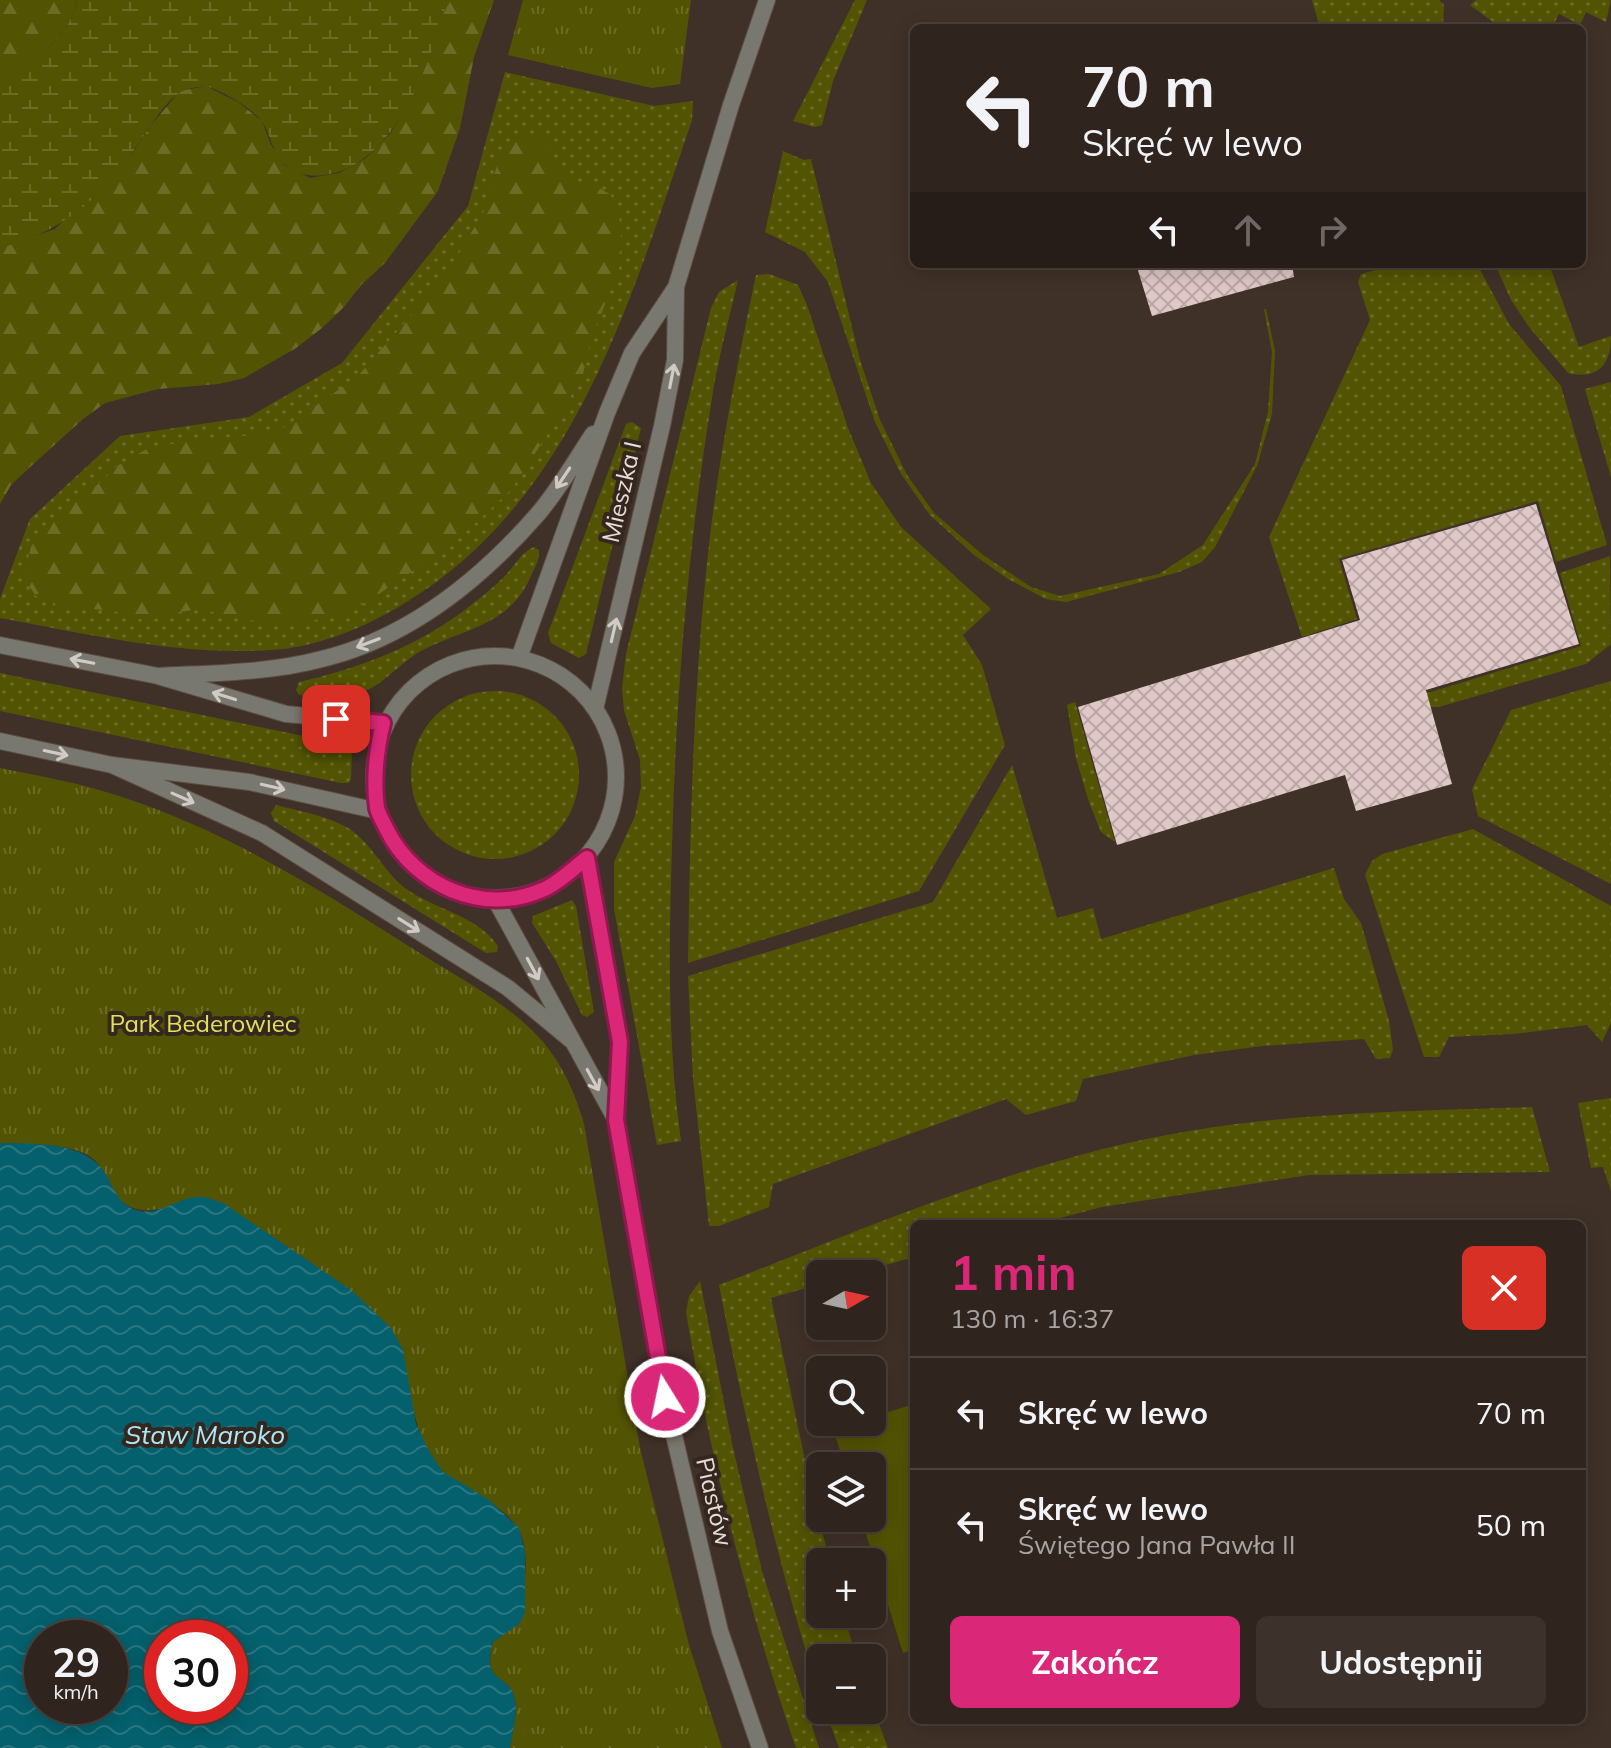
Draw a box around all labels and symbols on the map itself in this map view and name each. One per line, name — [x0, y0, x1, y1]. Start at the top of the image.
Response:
one-way arrow — [665, 364, 680, 390]
street label: Mieszka I — [595, 438, 647, 545]
one-way arrow — [555, 466, 571, 488]
one-way arrow — [607, 617, 622, 643]
one-way arrow — [355, 636, 380, 651]
one-way arrow — [69, 652, 95, 667]
pin — [302, 685, 370, 753]
one-way arrow — [212, 688, 238, 703]
one-way arrow — [43, 746, 68, 761]
one-way arrow — [259, 780, 285, 795]
one-way arrow — [170, 791, 195, 806]
one-way arrow — [397, 918, 420, 934]
one-way arrow — [525, 957, 541, 981]
park label: Park Bederowiec — [109, 1008, 297, 1038]
one-way arrow — [586, 1068, 602, 1091]
north arrow — [806, 1260, 886, 1340]
position arrow — [623, 1355, 707, 1439]
water label: Staw Maroko — [125, 1418, 285, 1451]
street label: Piastów — [690, 1454, 740, 1549]
speed limit sign: 30 — [144, 1620, 248, 1724]

